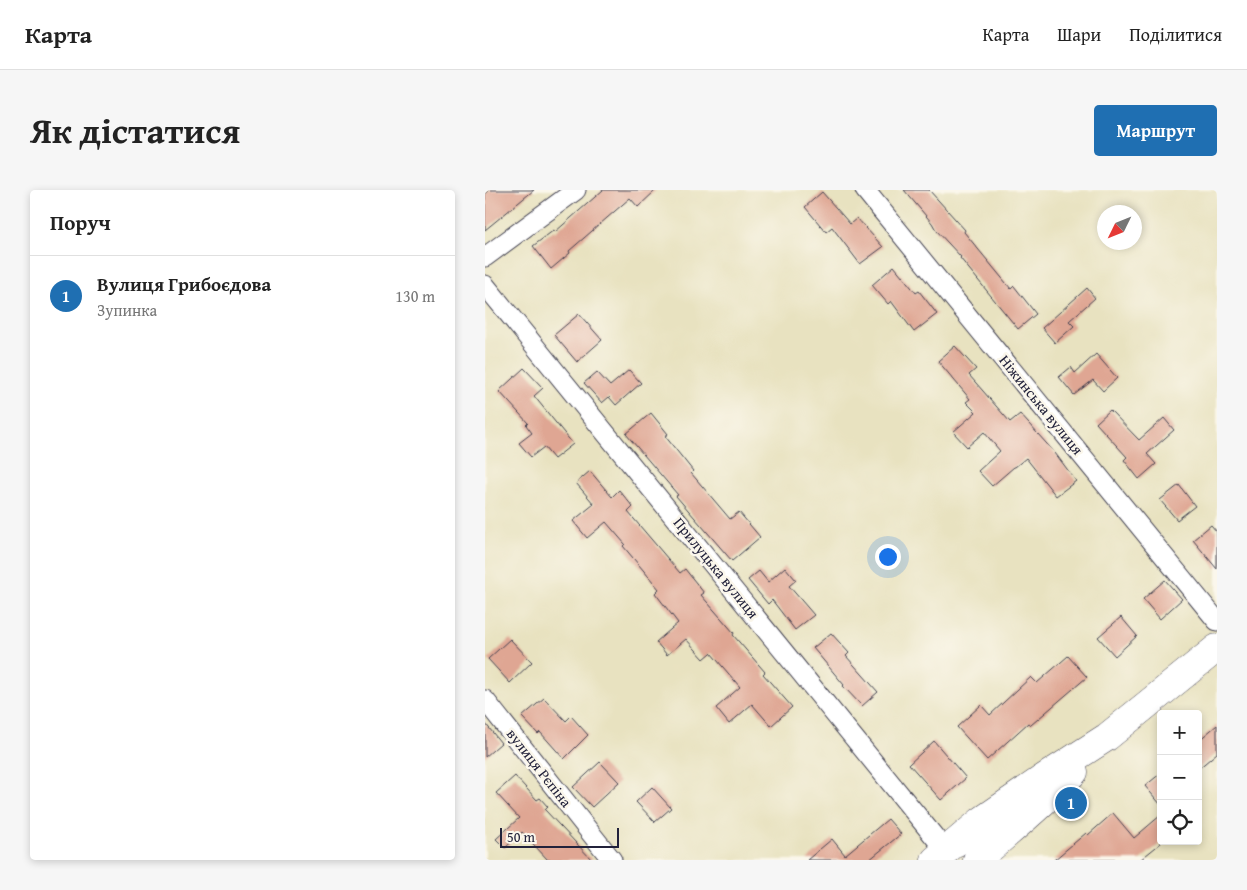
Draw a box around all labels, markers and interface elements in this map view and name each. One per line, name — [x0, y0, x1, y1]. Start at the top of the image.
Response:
text: Карта — [25, 17, 92, 52]
text: Карта — [983, 21, 1029, 48]
text: Шари — [1057, 21, 1101, 48]
text: Поділитися — [1129, 21, 1222, 48]
text: Як дістатися — [30, 105, 240, 156]
button: Маршрут — [1094, 105, 1217, 156]
north arrow — [1097, 205, 1142, 250]
text: Поруч — [50, 207, 111, 238]
text: Вулиця Грибоєдова — [97, 270, 271, 298]
text: 1 — [62, 284, 70, 308]
text: 130 m — [395, 284, 435, 308]
text: Зупинка — [97, 298, 157, 322]
street label: Ніжинська вулиця — [995, 350, 1089, 459]
street label: Прилуцька вулиця — [669, 513, 764, 623]
your location — [875, 544, 901, 570]
map controls — [1157, 710, 1202, 845]
button: + — [1157, 710, 1202, 755]
street label: вулиця Рєпіна — [502, 724, 577, 812]
button: − — [1157, 755, 1202, 800]
pin: 1 — [1055, 784, 1087, 822]
button: locate — [1157, 800, 1202, 845]
scale bar — [500, 825, 619, 848]
text: 50 m — [507, 827, 535, 847]

